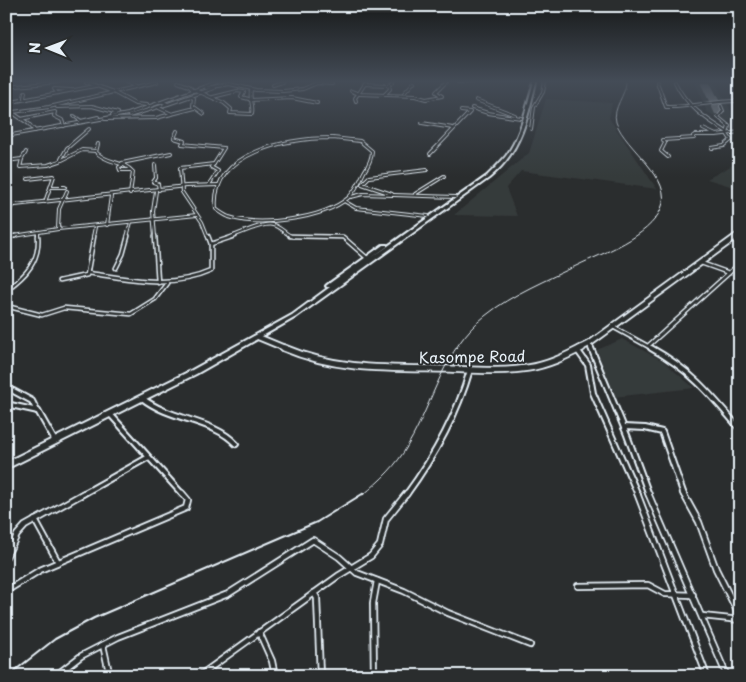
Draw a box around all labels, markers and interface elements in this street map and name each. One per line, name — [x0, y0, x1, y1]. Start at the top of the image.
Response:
north arrow — [22, 22, 72, 72]
text: N — [24, 42, 45, 53]
street label: Kasompe Road — [418, 344, 526, 368]

